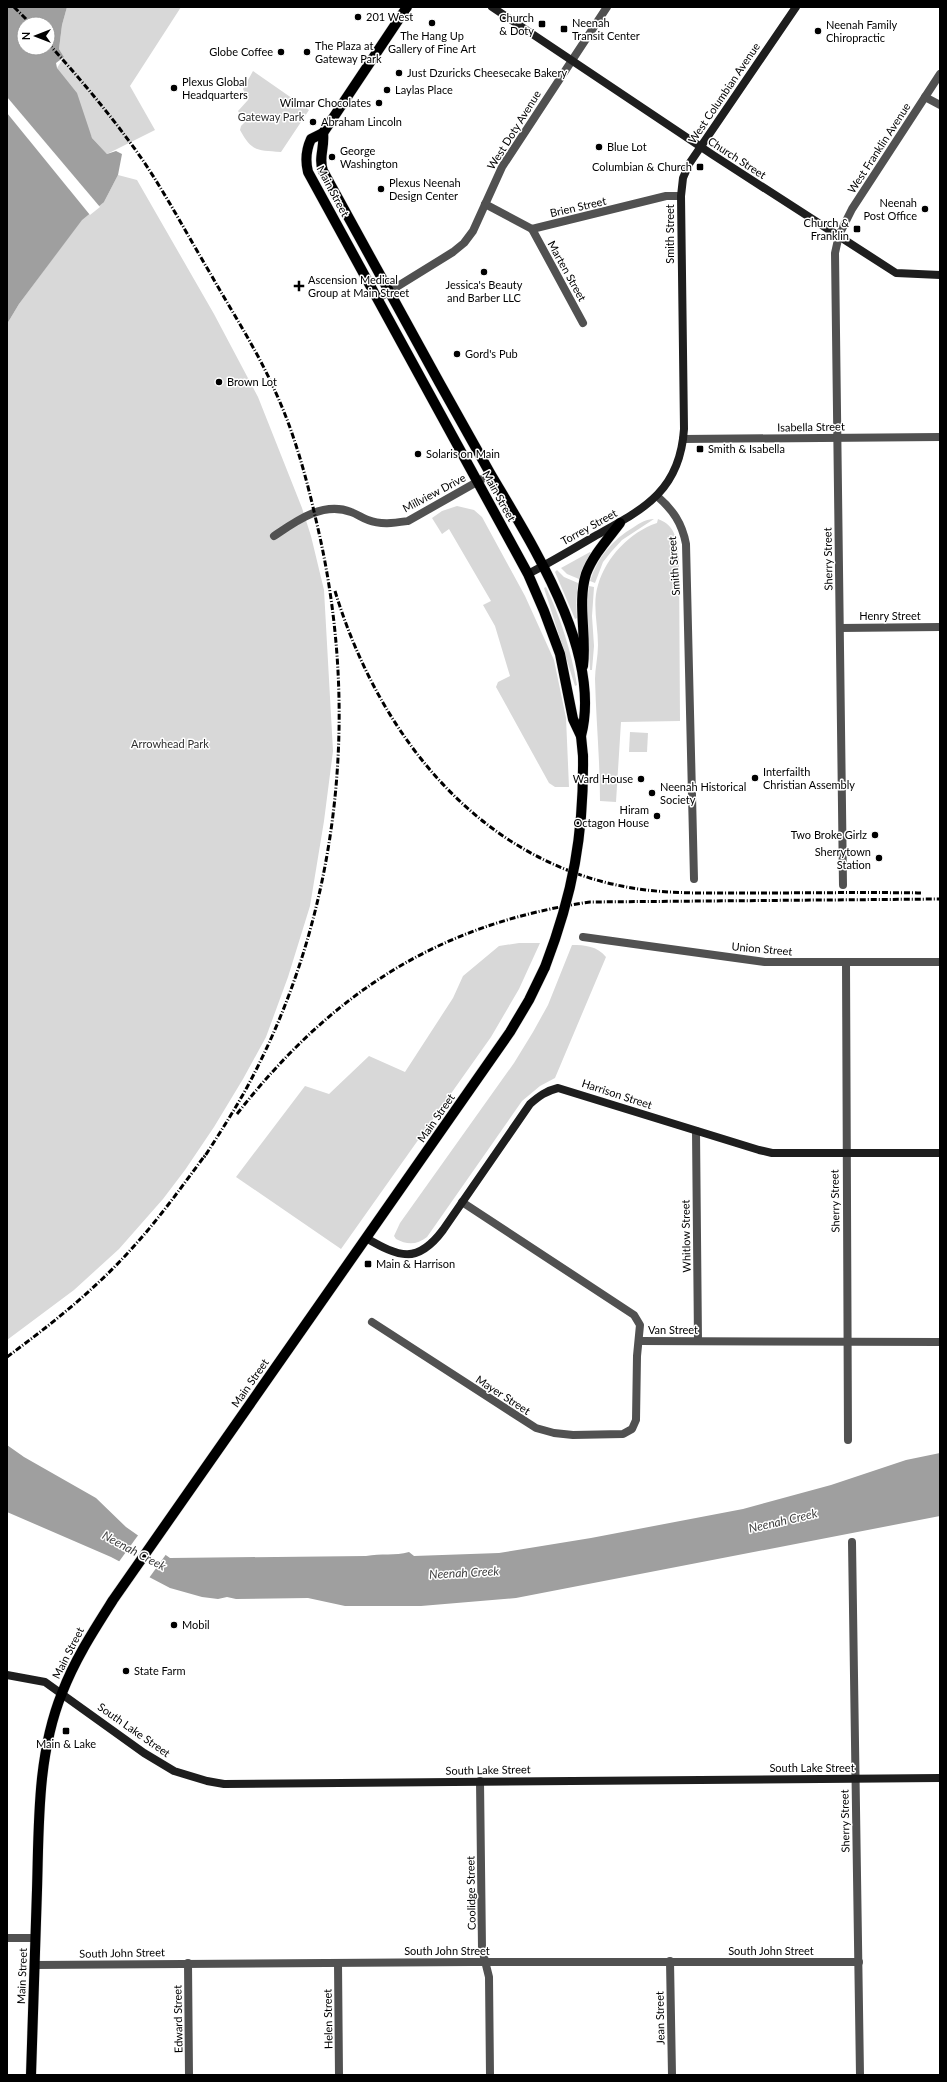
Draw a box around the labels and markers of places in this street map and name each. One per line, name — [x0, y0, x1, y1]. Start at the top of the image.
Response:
place label: 201 West — [366, 10, 413, 23]
place label: Church & Doty — [499, 11, 534, 37]
marker: 201 West — [353, 12, 363, 22]
place label: Neenah Transit Center — [572, 16, 640, 42]
marker: The Hang Up Gallery of Fine Art — [427, 18, 437, 28]
place label: Neenah Family Chiropractic — [826, 18, 898, 44]
marker: Church & Doty — [537, 19, 547, 29]
marker: Neenah Transit Center — [559, 24, 569, 34]
marker: Neenah Family Chiropractic — [813, 26, 823, 36]
place label: The Hang Up Gallery of Fine Art — [388, 29, 476, 55]
place label: The Plaza at Gateway Park — [315, 39, 382, 65]
place label: Globe Coffee — [209, 45, 273, 58]
marker: Globe Coffee — [276, 47, 286, 57]
marker: The Plaza at Gateway Park — [302, 47, 312, 57]
place label: Just Dzuricks Cheesecake Bakery — [407, 66, 567, 79]
marker: Just Dzuricks Cheesecake Bakery — [394, 68, 404, 78]
place label: Plexus Global Headquarters — [182, 75, 248, 101]
marker: Plexus Global Headquarters — [169, 83, 179, 93]
place label: Laylas Place — [395, 83, 453, 96]
marker: Laylas Place — [382, 85, 392, 95]
place label: Wilmar Chocolates — [280, 96, 371, 109]
marker: Wilmar Chocolates — [374, 98, 384, 108]
place label: Abraham Lincoln — [321, 115, 402, 128]
marker: Abraham Lincoln — [308, 117, 318, 127]
place label: Blue Lot — [607, 140, 647, 153]
marker: Blue Lot — [594, 142, 604, 152]
place label: George Washington — [340, 144, 398, 170]
marker: George Washington — [327, 152, 337, 162]
place label: Columbian & Church — [592, 160, 692, 173]
marker: Columbian & Church — [695, 162, 705, 172]
place label: Plexus Neenah Design Center — [389, 176, 461, 202]
marker: Plexus Neenah Design Center — [376, 184, 386, 194]
place label: Neenah Post Office — [863, 196, 917, 222]
marker: Neenah Post Office — [920, 204, 930, 214]
place label: Church & Franklin — [804, 216, 849, 242]
marker: Church & Franklin — [852, 224, 862, 234]
marker: Jessica's Beauty and Barber LLC — [479, 267, 489, 277]
place label: Ascension Medical Group at Main Street — [308, 273, 409, 299]
place label: Jessica's Beauty and Barber LLC — [446, 278, 523, 304]
marker: Ascension Medical Group at Main Street — [293, 280, 305, 292]
place label: Gord's Pub — [465, 347, 518, 360]
marker: Gord's Pub — [452, 349, 462, 359]
place label: Brown Lot — [227, 375, 277, 388]
marker: Brown Lot — [214, 377, 224, 387]
place label: Smith & Isabella — [708, 442, 785, 455]
marker: Smith & Isabella — [695, 444, 705, 454]
place label: Solaris on Main — [426, 447, 500, 460]
marker: Solaris on Main — [413, 449, 423, 459]
place label: Interfailth Christian Assembly — [763, 765, 855, 791]
place label: Ward House — [573, 772, 633, 785]
marker: Interfailth Christian Assembly — [750, 773, 760, 783]
marker: Ward House — [636, 774, 646, 784]
place label: Neenah Historical Society — [660, 780, 746, 806]
marker: Neenah Historical Society — [647, 788, 657, 798]
place label: Hiram Octagon House — [574, 803, 649, 829]
marker: Hiram Octagon House — [652, 811, 662, 821]
place label: Two Broke Girlz — [791, 828, 867, 841]
marker: Two Broke Girlz — [870, 830, 880, 840]
place label: Sherrytown Station — [815, 845, 871, 871]
marker: Sherrytown Station — [874, 853, 884, 863]
place label: Main & Harrison — [376, 1257, 455, 1270]
marker: Main & Harrison — [363, 1259, 373, 1269]
place label: Mobil — [182, 1618, 210, 1631]
marker: Mobil — [169, 1620, 179, 1630]
place label: State Farm — [134, 1664, 186, 1677]
marker: State Farm — [121, 1666, 131, 1676]
marker: Main & Lake — [61, 1726, 71, 1736]
place label: Main & Lake — [36, 1737, 96, 1750]

